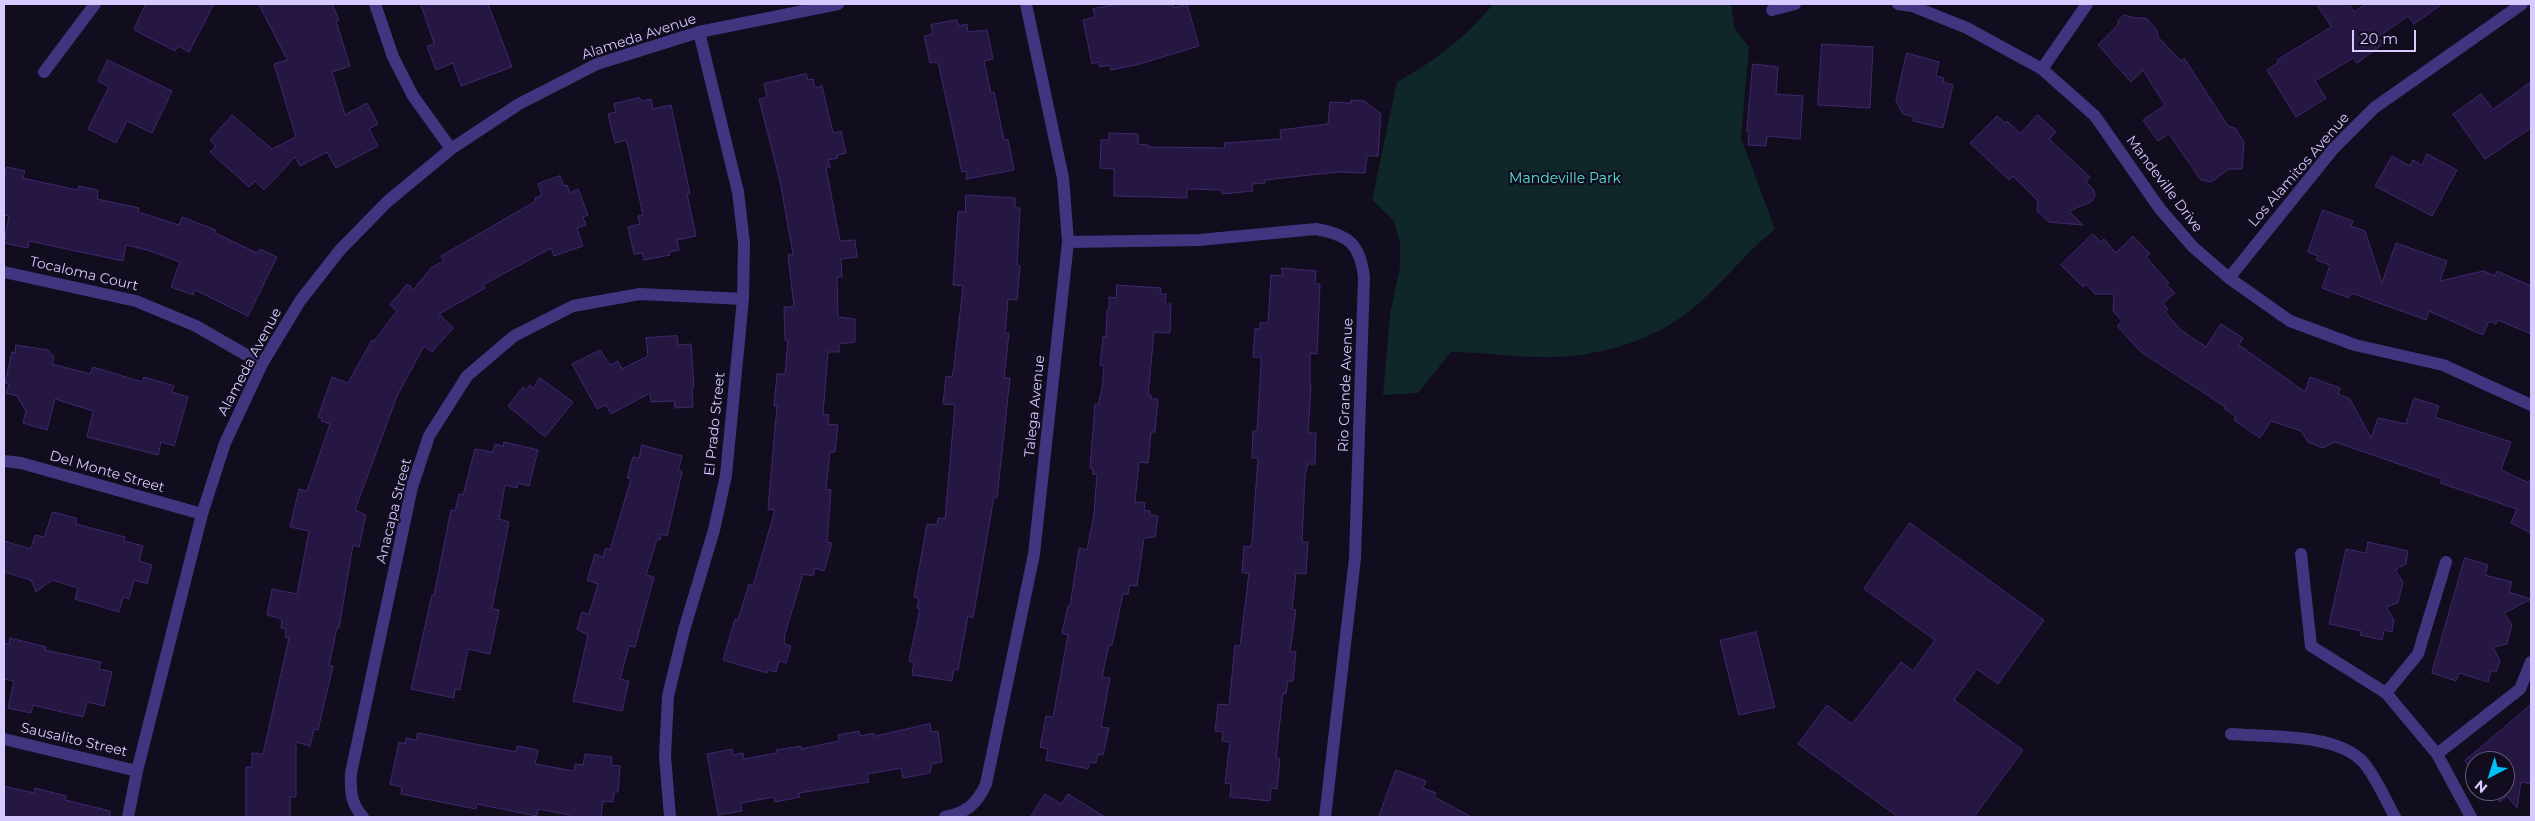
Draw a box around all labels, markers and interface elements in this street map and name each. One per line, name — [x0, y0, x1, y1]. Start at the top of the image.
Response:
street label: Alameda Avenue — [580, 11, 698, 63]
scale bar — [2355, 20, 2419, 52]
text: 20 m — [2360, 29, 2398, 48]
street label: Los Alamitos Avenue — [2245, 110, 2353, 230]
street label: Mandeville Drive — [2122, 132, 2206, 236]
park label: Mandeville Park — [1509, 171, 1621, 187]
street label: Tocaloma Court — [28, 253, 140, 295]
street label: Alameda Avenue — [215, 305, 285, 419]
street label: Rio Grande Avenue — [1335, 318, 1357, 452]
street label: Talega Avenue — [1021, 354, 1049, 458]
street label: El Prado Street — [701, 371, 729, 477]
street label: Del Monte Street — [48, 448, 166, 496]
street label: Anacapa Street — [373, 457, 415, 565]
street label: Sausalito Street — [19, 720, 129, 760]
north arrow — [2465, 751, 2515, 801]
text: N — [2471, 776, 2491, 797]

